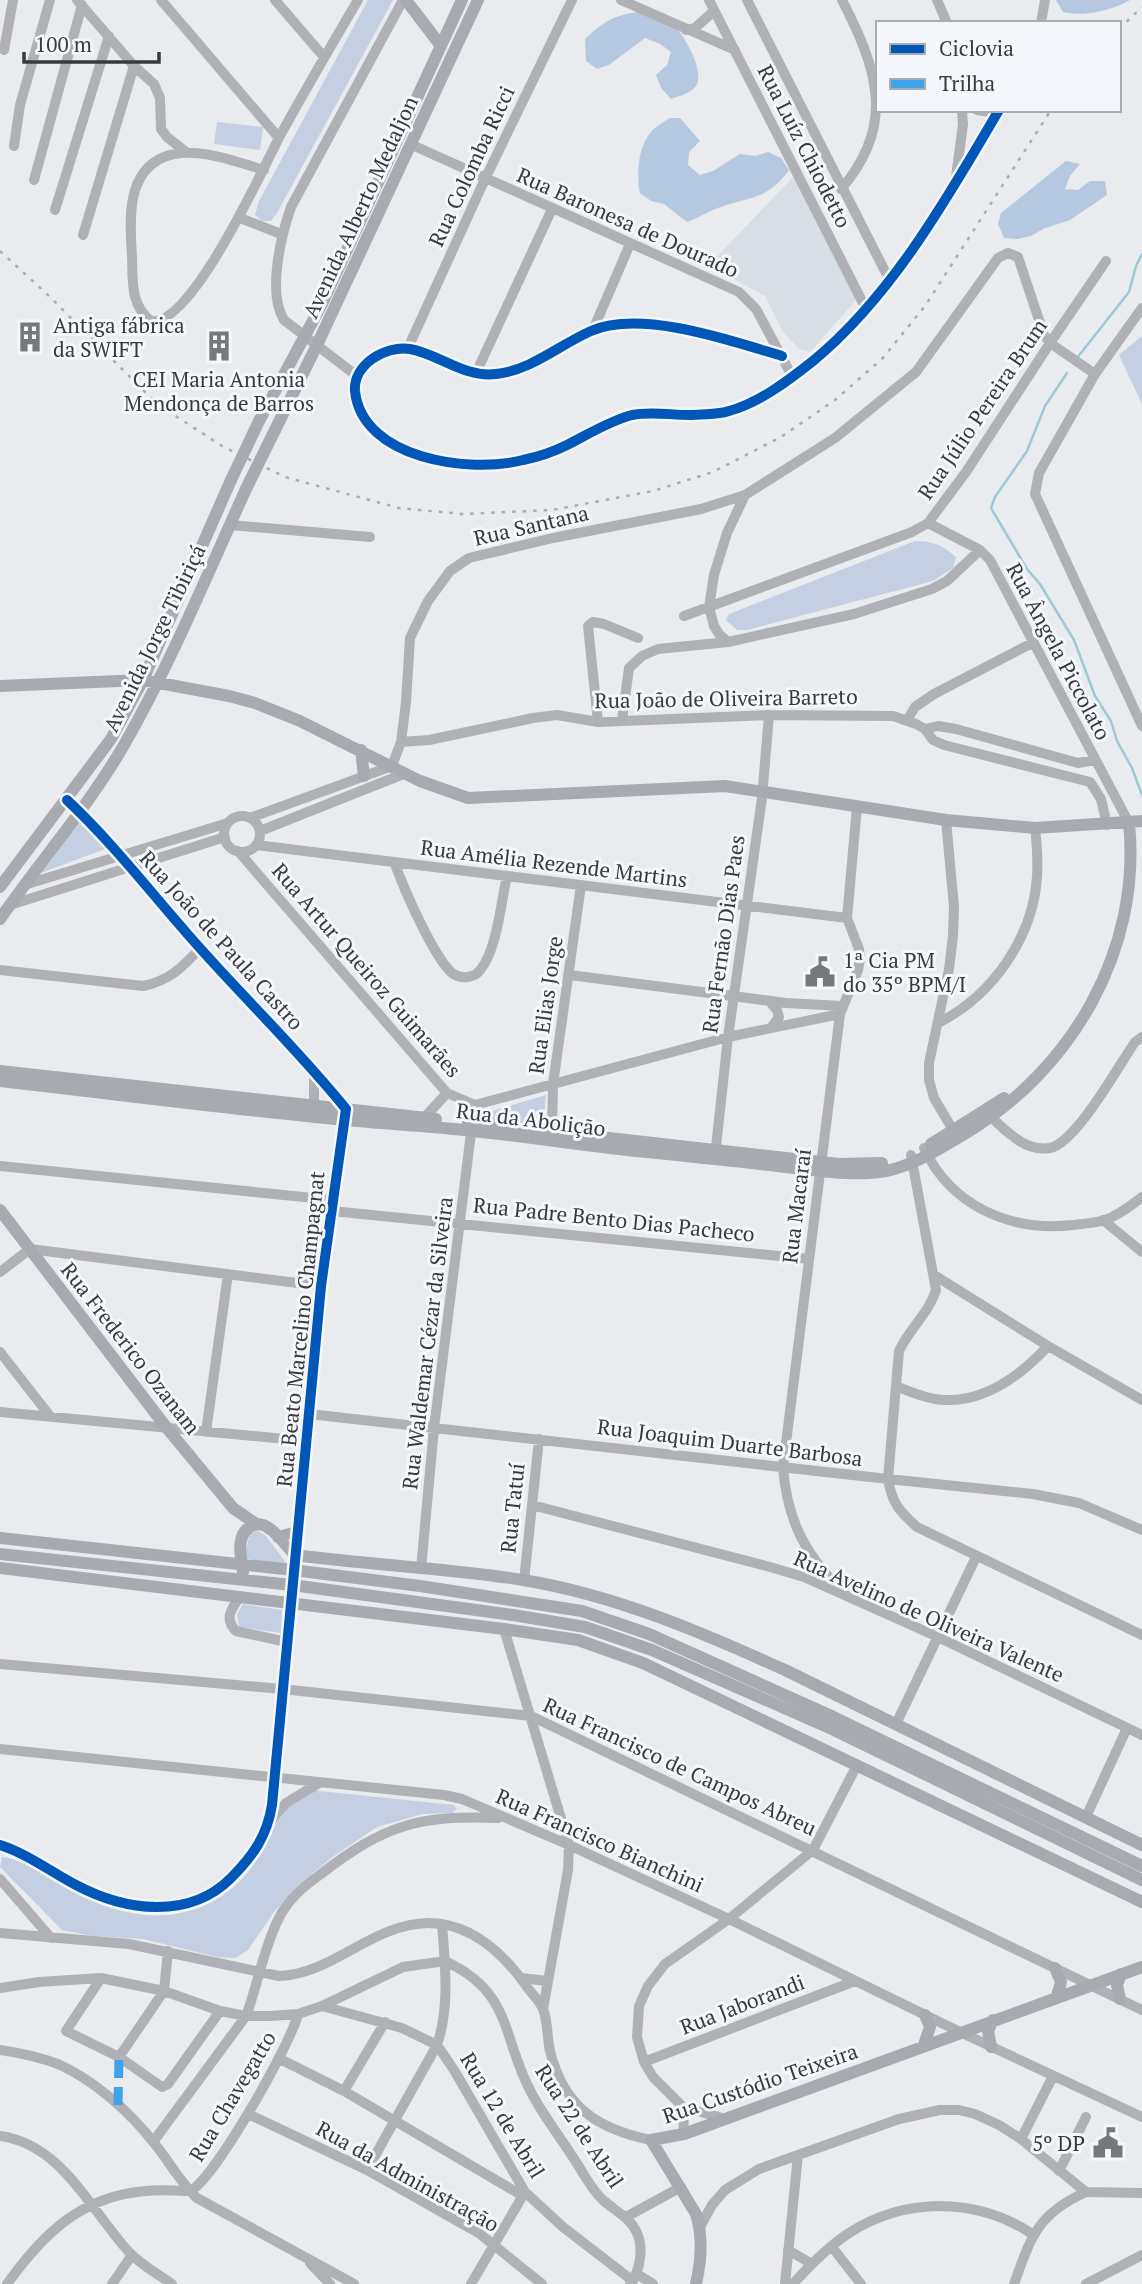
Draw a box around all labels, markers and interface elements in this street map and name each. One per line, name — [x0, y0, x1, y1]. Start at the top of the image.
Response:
scale bar — [24, 21, 159, 65]
legend — [876, 21, 1121, 112]
text: 100 m — [35, 30, 92, 58]
text: Ciclovia — [939, 34, 1014, 62]
street label: Rua Luíz Chiodetto — [752, 60, 858, 232]
text: Trilha — [939, 69, 995, 97]
street label: Rua Colomba Ricci — [422, 81, 520, 251]
street label: Avenida Alberto Medaljon — [296, 91, 424, 323]
street label: Rua Baronesa de Dourado — [513, 160, 743, 284]
place label: Antiga fábrica da SWIFT — [53, 311, 185, 363]
street label: Rua Júlio Pereira Brum — [911, 313, 1053, 505]
building icon: Antiga fábrica da SWIFT — [13, 320, 47, 354]
building icon: CEI Maria Antonia Mendonça de Barros — [202, 329, 236, 363]
place label: CEI Maria Antonia Mendonça de Barros — [124, 365, 314, 417]
street label: Rua Santana — [471, 498, 592, 552]
street label: Avenida Jorge Tibiriçá — [96, 539, 212, 736]
street label: Rua Ângela Piccolato — [1000, 558, 1118, 744]
street label: Rua João de Oliveira Barreto — [594, 682, 858, 714]
street label: Rua Amélia Rezende Martins — [419, 833, 689, 893]
street label: Rua Fernão Dias Paes — [695, 833, 751, 1035]
street label: Rua João de Paula Castro — [134, 844, 310, 1036]
street label: Rua Artur Queiroz Guimarães — [266, 857, 468, 1083]
street label: Rua Elias Jorge — [521, 934, 569, 1076]
place label: 1ª Cia PM do 35º BPM/I — [843, 946, 966, 998]
public building icon: 1ª Cia PM do 35º BPM/I — [803, 955, 837, 989]
street label: Rua da Abolição — [455, 1096, 607, 1142]
street label: Rua Macaraí — [775, 1146, 817, 1265]
street label: Rua Beato Marcelino Champagnat — [269, 1170, 331, 1488]
street label: Rua Padre Bento Dias Pacheco — [472, 1190, 756, 1248]
street label: Rua Waldemar Cézar da Silveira — [395, 1195, 459, 1491]
street label: Rua Frederico Ozanam — [55, 1256, 207, 1440]
street label: Rua Joaquim Duarte Barbosa — [596, 1412, 865, 1472]
street label: Rua Tatuí — [493, 1461, 531, 1554]
street label: Rua Avelino de Oliveira Valente — [789, 1544, 1069, 1688]
street label: Rua Francisco de Campos Abreu — [539, 1690, 821, 1842]
street label: Rua Francisco Bianchini — [492, 1782, 708, 1898]
street label: Rua Jaborandi — [676, 1967, 808, 2041]
street label: Rua Chavegatto — [182, 2026, 282, 2166]
street label: Rua Custódio Teixeira — [659, 2036, 862, 2130]
street label: Rua 12 de Abril — [454, 2047, 552, 2183]
street label: Rua 22 de Abril — [530, 2059, 630, 2193]
street label: Rua da Administração — [312, 2114, 504, 2238]
public building icon: 5º DP — [1091, 2126, 1125, 2160]
place label: 5º DP — [1032, 2129, 1085, 2157]

